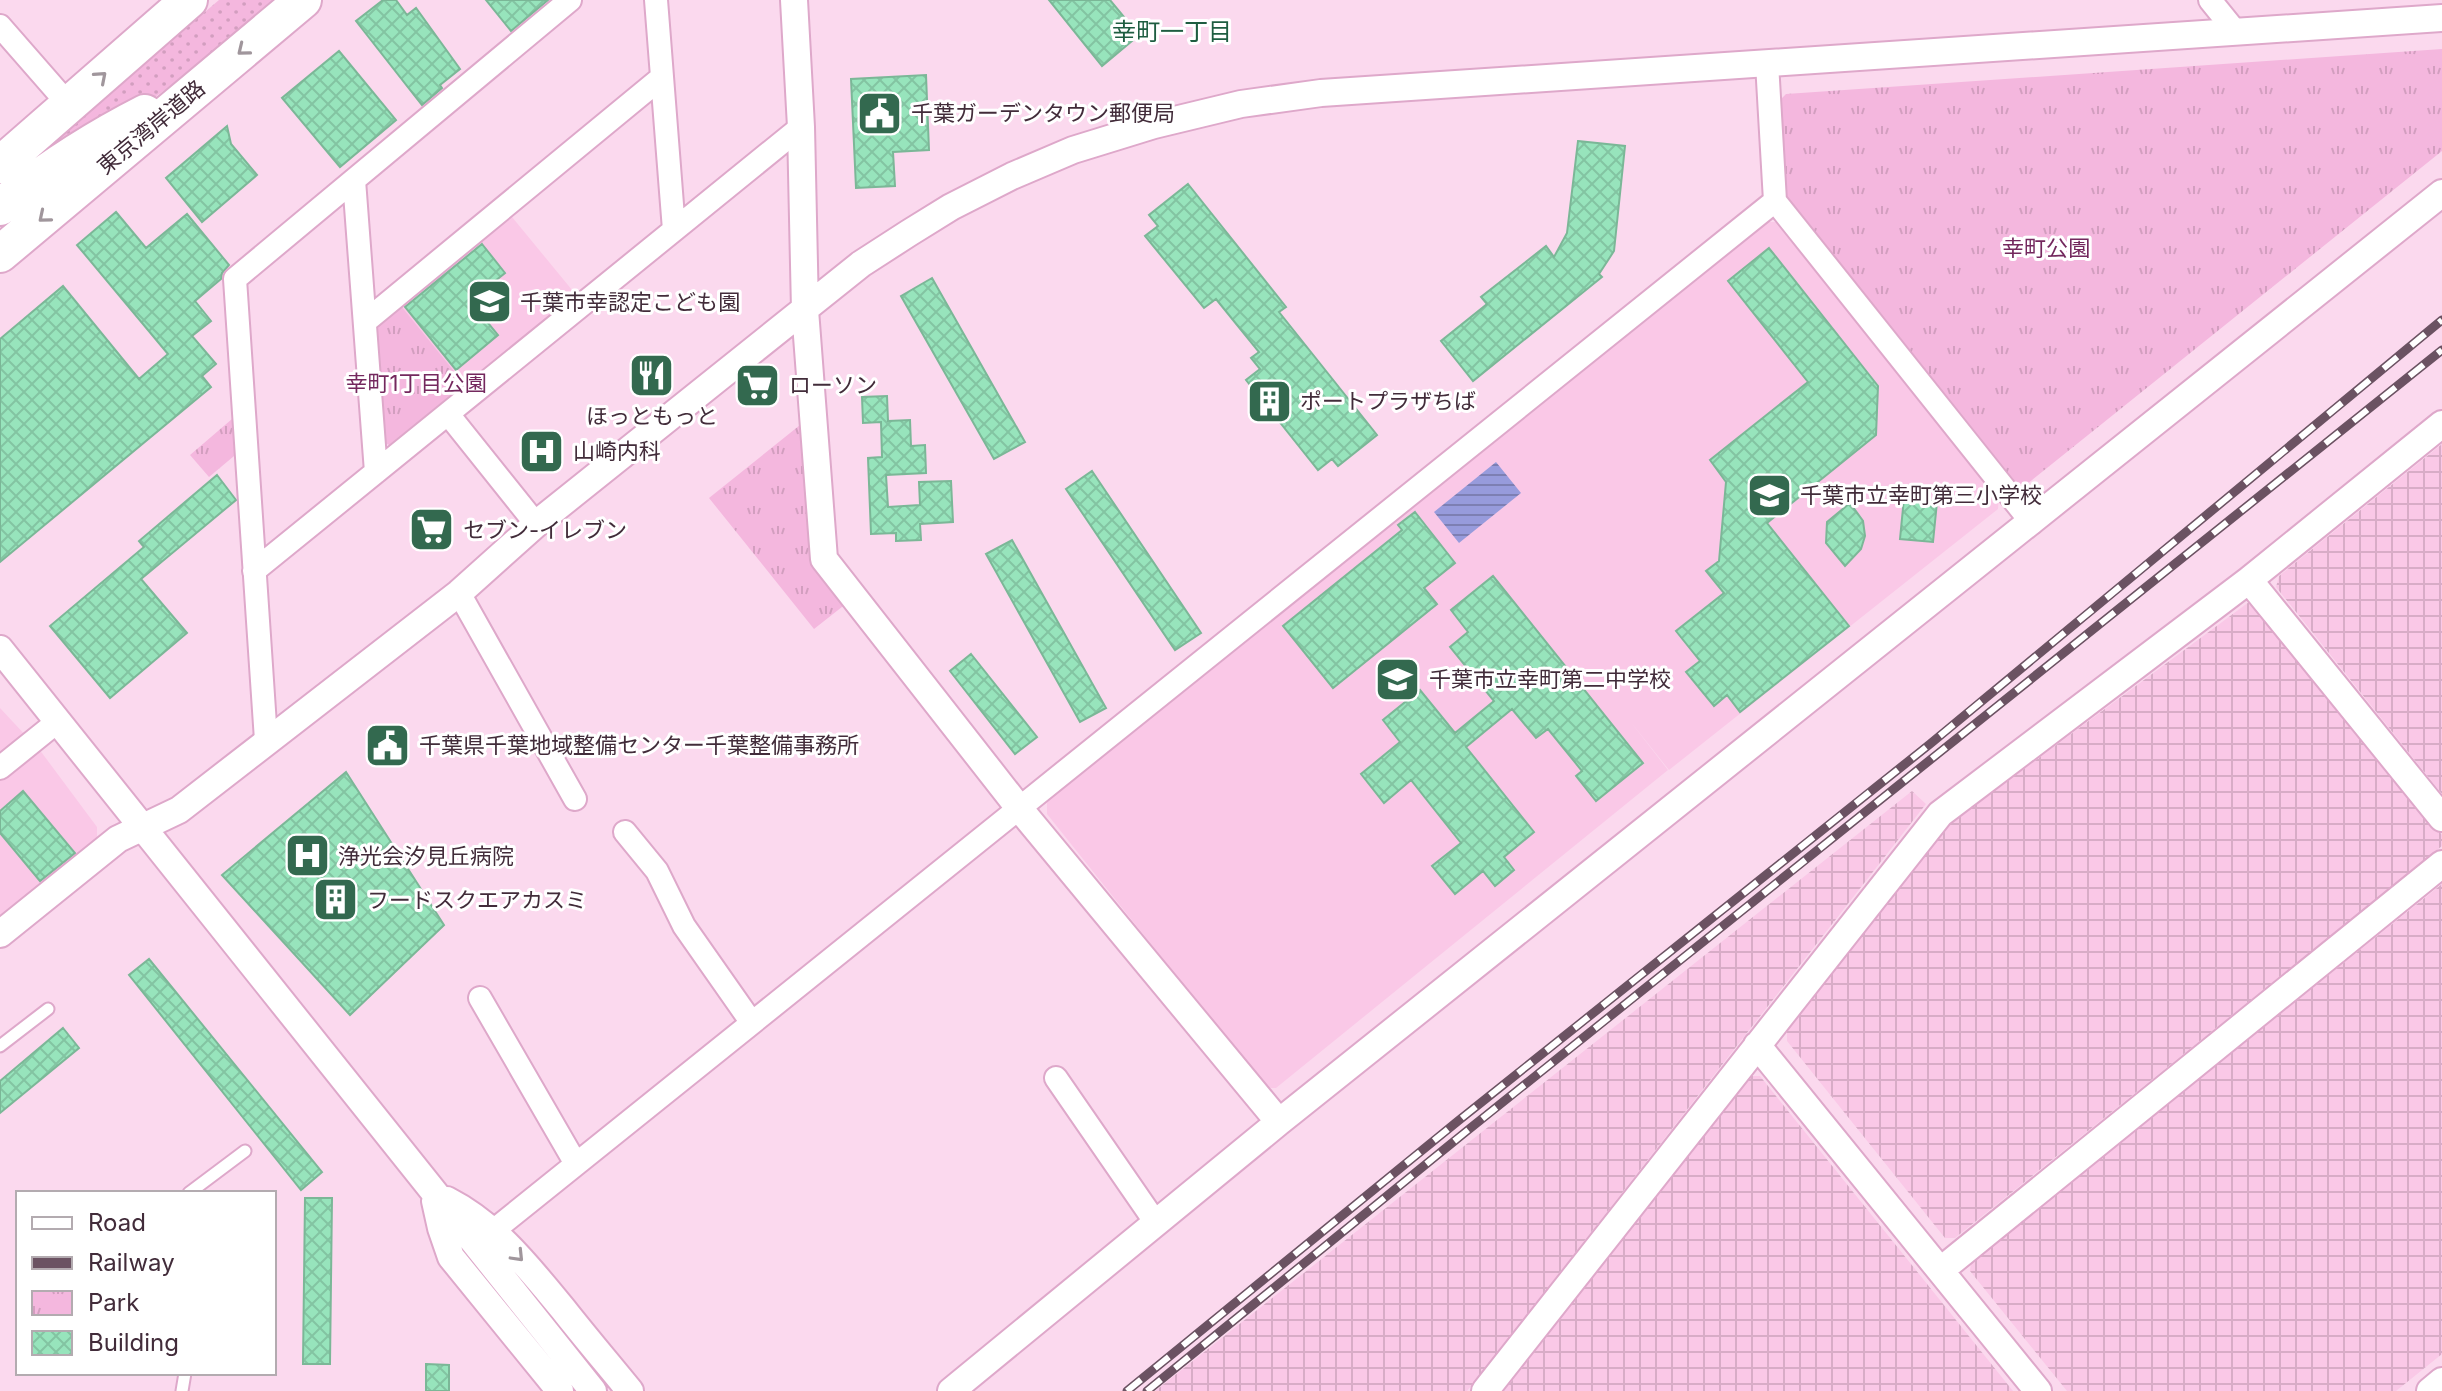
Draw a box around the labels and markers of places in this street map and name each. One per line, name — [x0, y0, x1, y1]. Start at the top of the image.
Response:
public building icon: 千葉ガーデンタウン郵便局 — [856, 89, 904, 137]
place label: 千葉ガーデンタウン郵便局 — [911, 100, 1175, 126]
school or university icon: 千葉市幸認定こども園 — [465, 278, 513, 326]
place label: 千葉市幸認定こども園 — [520, 289, 740, 315]
restaurant icon: ほっともっと — [628, 351, 676, 399]
supermarket icon: ローソン — [734, 361, 782, 409]
place label: ローソン — [789, 372, 877, 398]
building icon: ポートプラザちば — [1245, 377, 1293, 425]
place label: ポートプラザちば — [1300, 388, 1476, 414]
place label: ほっともっと — [586, 403, 718, 429]
hospital icon: 山崎内科 — [518, 427, 566, 475]
place label: 山崎内科 — [573, 438, 661, 464]
school or university icon: 千葉市立幸町第三小学校 — [1745, 471, 1793, 519]
place label: 千葉市立幸町第三小学校 — [1800, 482, 2042, 508]
supermarket icon: セブン-イレブン — [408, 506, 456, 554]
place label: セブン-イレブン — [463, 517, 627, 543]
school or university icon: 千葉市立幸町第二中学校 — [1374, 655, 1422, 703]
place label: 千葉市立幸町第二中学校 — [1429, 666, 1671, 692]
public building icon: 千葉県千葉地域整備センター千葉整備事務所 — [364, 721, 412, 769]
place label: 千葉県千葉地域整備センター千葉整備事務所 — [419, 732, 859, 758]
hospital icon: 浄光会汐見丘病院 — [283, 832, 331, 880]
place label: 浄光会汐見丘病院 — [338, 843, 514, 869]
building icon: フードスクエアカスミ — [312, 876, 360, 924]
place label: フードスクエアカスミ — [367, 887, 587, 913]

